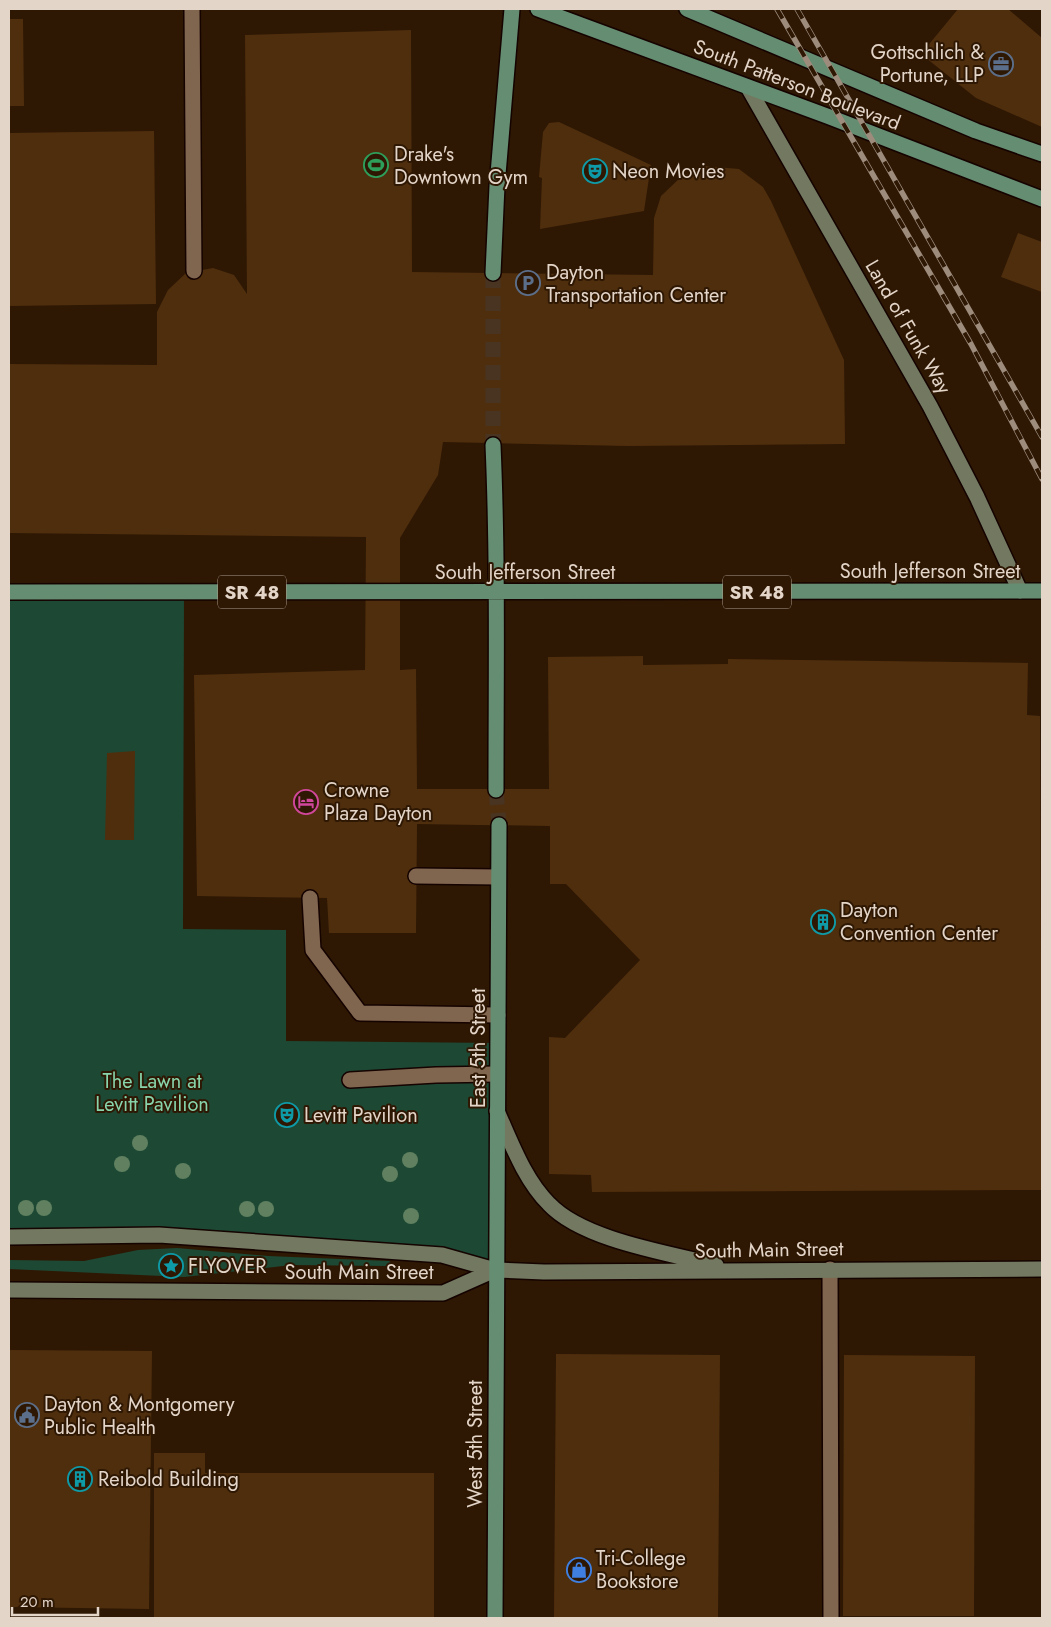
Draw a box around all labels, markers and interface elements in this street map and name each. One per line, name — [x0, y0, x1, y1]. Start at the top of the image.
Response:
street label: South Patterson Boulevard — [689, 32, 905, 138]
place label: Gottschlich & Portune, LLP — [871, 38, 984, 90]
office icon: Gottschlich & Portune, LLP — [988, 51, 1014, 77]
place label: Drake's Downtown Gym — [394, 140, 528, 192]
sports icon: Drake's Downtown Gym — [363, 152, 389, 178]
place label: Neon Movies — [612, 157, 724, 186]
theatre icon: Neon Movies — [582, 158, 608, 184]
street label: Land of Funk Way — [858, 255, 958, 400]
place label: Dayton Transportation Center — [546, 258, 726, 310]
parking icon: Dayton Transportation Center — [515, 270, 541, 296]
street label: South Jefferson Street — [840, 557, 1020, 586]
street label: South Jefferson Street — [435, 558, 615, 587]
road number: SR 48 — [218, 576, 286, 608]
road number: SR 48 — [723, 576, 791, 608]
place label: Crowne Plaza Dayton — [324, 776, 432, 828]
hotel icon: Crowne Plaza Dayton — [293, 789, 319, 815]
place label: Dayton Convention Center — [840, 896, 998, 948]
building icon: Dayton Convention Center — [810, 909, 836, 935]
street label: East 5th Street — [464, 988, 493, 1108]
park label: The Lawn at Levitt Pavilion — [95, 1067, 209, 1119]
place label: Levitt Pavilion — [304, 1101, 418, 1130]
theatre icon: Levitt Pavilion — [274, 1102, 300, 1128]
street label: South Main Street — [694, 1234, 844, 1266]
place label: FLYOVER — [188, 1252, 266, 1281]
place icon: FLYOVER — [158, 1253, 184, 1279]
street label: South Main Street — [285, 1258, 434, 1287]
street label: West 5th Street — [461, 1380, 490, 1508]
place label: Dayton & Montgomery Public Health — [44, 1390, 235, 1442]
public building icon: Dayton & Montgomery Public Health — [14, 1402, 40, 1428]
place label: Reibold Building — [98, 1465, 239, 1494]
building icon: Reibold Building — [67, 1466, 93, 1492]
place label: Tri-College Bookstore — [596, 1544, 686, 1596]
shop icon: Tri-College Bookstore — [566, 1557, 592, 1583]
scale bar — [12, 1584, 99, 1616]
text: 20 m — [20, 1591, 54, 1613]

